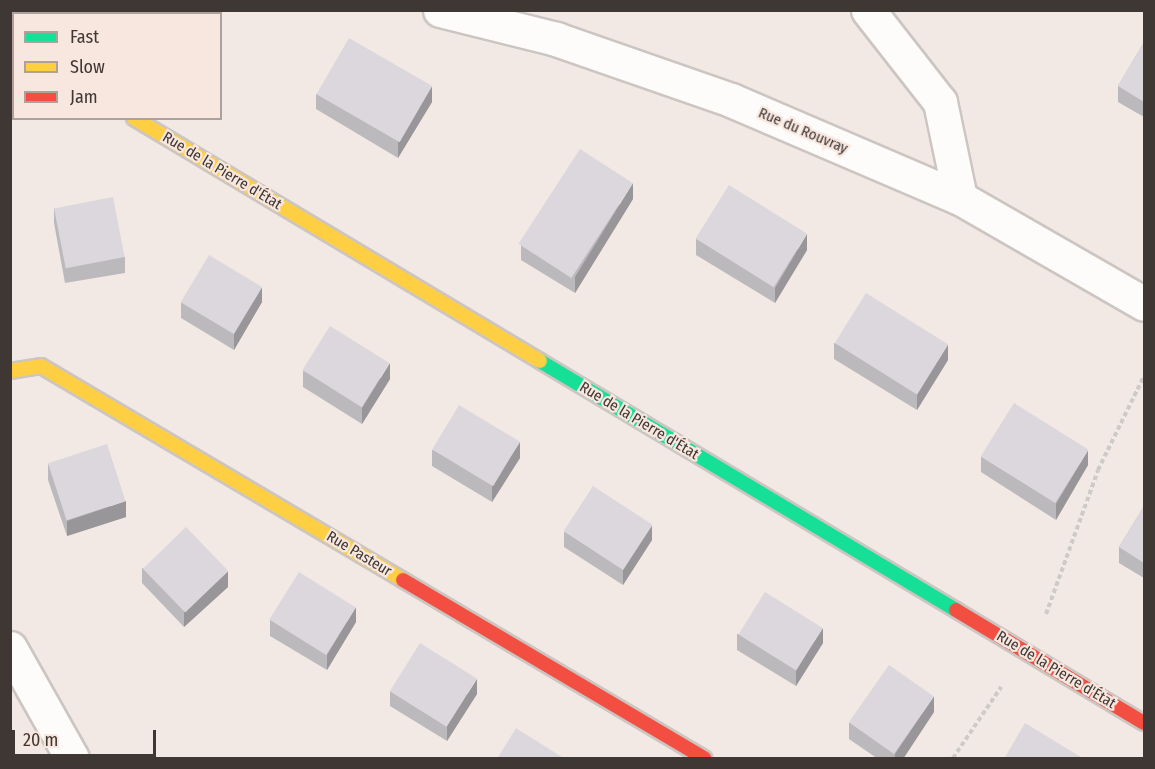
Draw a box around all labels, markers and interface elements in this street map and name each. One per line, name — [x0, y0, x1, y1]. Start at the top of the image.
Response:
legend — [12, 12, 222, 120]
text: Fast — [70, 26, 99, 48]
text: Slow — [70, 56, 105, 78]
text: Jam — [70, 86, 98, 108]
street label: Rue du Rouvray — [756, 104, 850, 158]
street label: Rue de la Pierre d'État — [159, 128, 285, 214]
street label: Rue de la Pierre d'État — [576, 378, 702, 464]
street label: Rue Pasteur — [323, 528, 395, 580]
street label: Rue de la Pierre d'État — [993, 627, 1119, 713]
scale bar — [15, 718, 159, 756]
text: 20 m — [23, 729, 58, 751]

